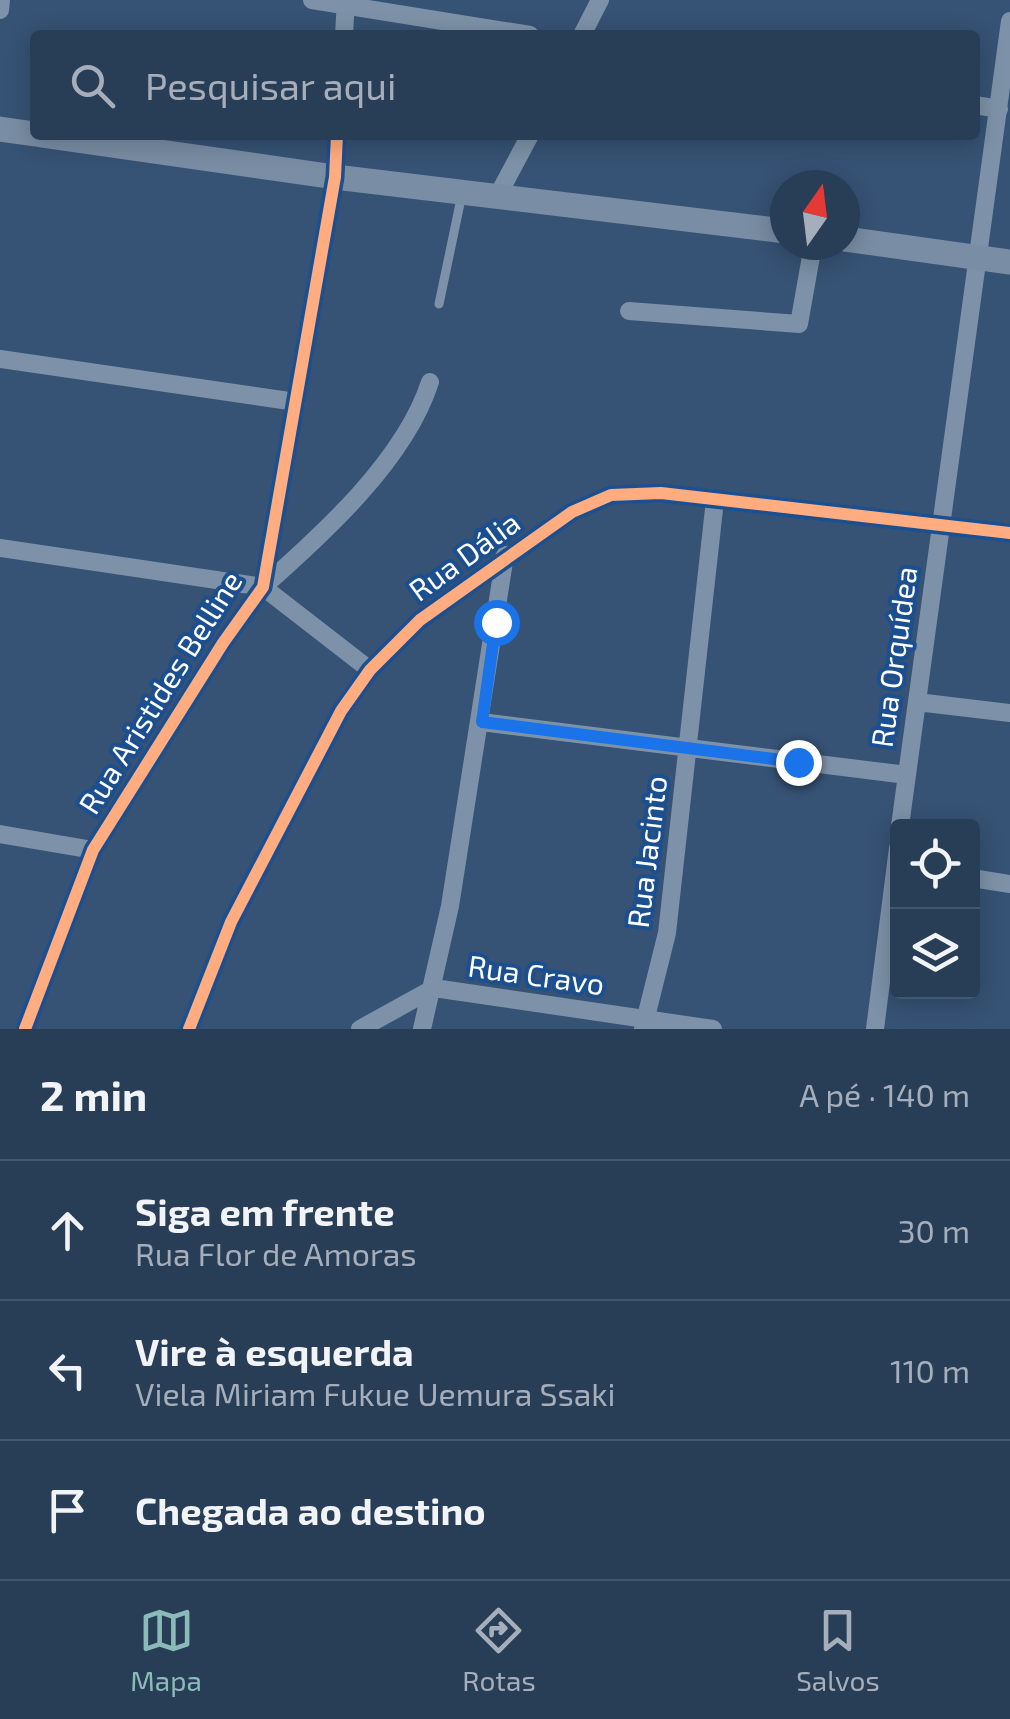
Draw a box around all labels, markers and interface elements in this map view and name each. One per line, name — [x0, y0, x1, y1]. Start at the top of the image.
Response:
search box — [30, 30, 980, 140]
icon: search — [65, 58, 120, 113]
text: Pesquisar aqui — [145, 62, 396, 108]
north arrow — [770, 170, 860, 260]
street label: Rua Dália — [401, 503, 526, 608]
street label: Rua Aristides Belline — [70, 564, 249, 820]
street label: Rua Orquídea — [863, 564, 924, 749]
route start — [474, 600, 520, 646]
route end — [776, 740, 822, 786]
street label: Rua Jacinto — [619, 774, 673, 930]
map controls — [890, 819, 980, 999]
button: locate — [890, 819, 980, 909]
button: layers — [890, 909, 980, 999]
street label: Rua Cravo — [466, 947, 607, 1001]
text: 2 min — [40, 1069, 147, 1119]
text: A pé · 140 m — [799, 1075, 970, 1113]
text: Siga em frente — [135, 1188, 395, 1234]
icon: ahead — [40, 1203, 95, 1258]
text: 30 m — [898, 1211, 970, 1249]
text: Rua Flor de Amoras — [135, 1234, 417, 1272]
text: Vire à esquerda — [135, 1328, 414, 1374]
icon: left — [40, 1343, 95, 1398]
text: 110 m — [890, 1351, 970, 1389]
text: Viela Miriam Fukue Uemura Ssaki — [135, 1374, 615, 1412]
icon: arrive — [40, 1483, 95, 1538]
text: Chegada ao destino — [135, 1487, 486, 1533]
tab: Mapa — [130, 1603, 202, 1697]
tab: Rotas — [462, 1603, 536, 1697]
tab: Salvos — [796, 1603, 880, 1697]

